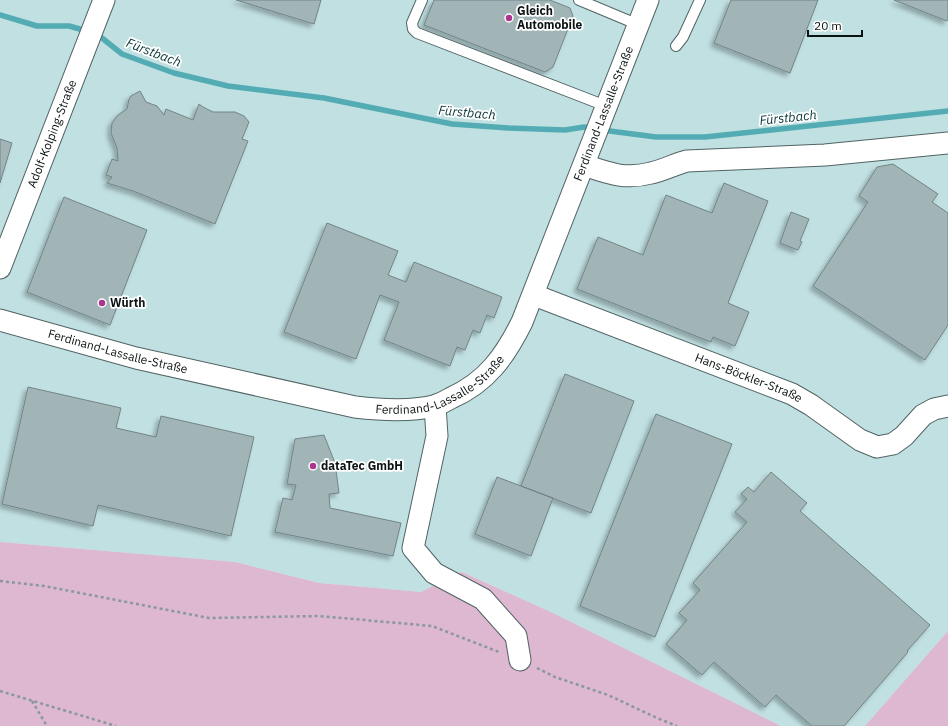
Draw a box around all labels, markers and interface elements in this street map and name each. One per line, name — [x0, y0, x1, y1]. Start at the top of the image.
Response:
place label: Gleich Automobile — [517, 3, 583, 32]
scale bar — [808, 12, 862, 38]
marker: Gleich Automobile — [504, 13, 514, 23]
text: 20 m — [814, 18, 842, 33]
water label: Fürstbach — [124, 34, 184, 71]
street label: Ferdinand-Lassalle-Straße — [570, 43, 636, 183]
street label: Adolf-Kolping-Straße — [24, 77, 80, 190]
water label: Fürstbach — [438, 102, 496, 123]
water label: Fürstbach — [759, 106, 818, 129]
place label: Würth — [110, 295, 145, 310]
marker: Würth — [97, 298, 107, 308]
street label: Ferdinand-Lassalle-Straße — [46, 326, 190, 376]
street label: Hans-Böckler-Straße — [693, 349, 806, 406]
street label: Ferdinand-Lassalle-Straße — [375, 352, 507, 417]
place label: dataTec GmbH — [321, 458, 403, 473]
marker: dataTec GmbH — [308, 461, 318, 471]

